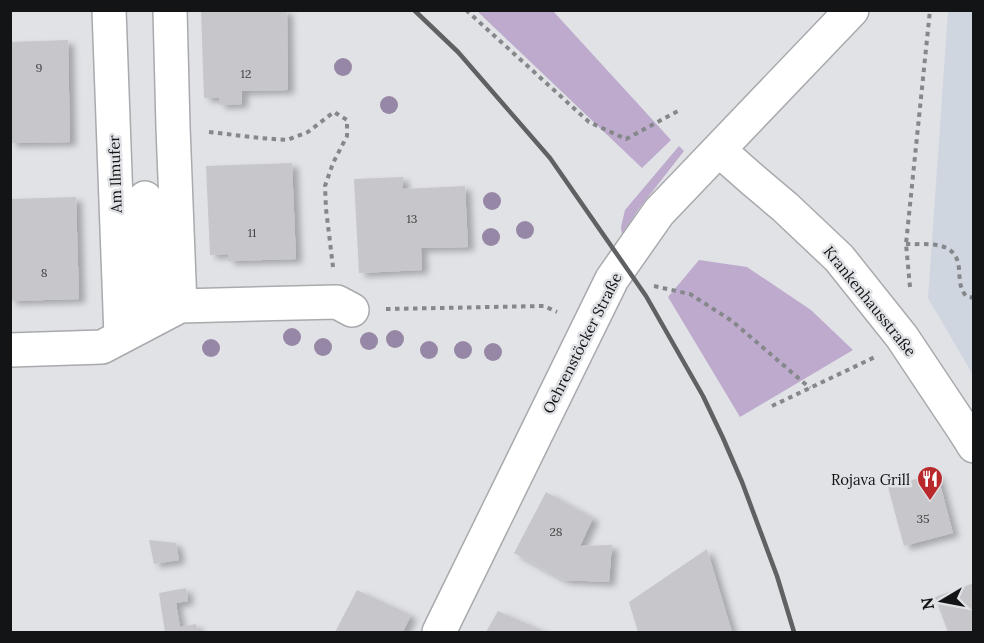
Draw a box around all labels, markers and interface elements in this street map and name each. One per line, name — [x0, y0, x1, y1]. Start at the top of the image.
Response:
house number: 9 — [36, 60, 43, 75]
house number: 12 — [241, 66, 251, 81]
street label: Am Ilmufer — [104, 134, 126, 214]
house number: 13 — [406, 211, 418, 226]
house number: 11 — [248, 225, 256, 240]
street label: Krankenhausstraße — [820, 242, 920, 360]
house number: 8 — [41, 265, 48, 280]
street label: Oehrenstöcker Straße — [538, 269, 626, 417]
restaurant icon: Rojava Grill — [915, 464, 945, 502]
place label: Rojava Grill — [831, 470, 910, 489]
house number: 35 — [916, 511, 930, 526]
house number: 28 — [549, 524, 563, 539]
north arrow — [912, 571, 972, 631]
text: N — [916, 596, 938, 611]

